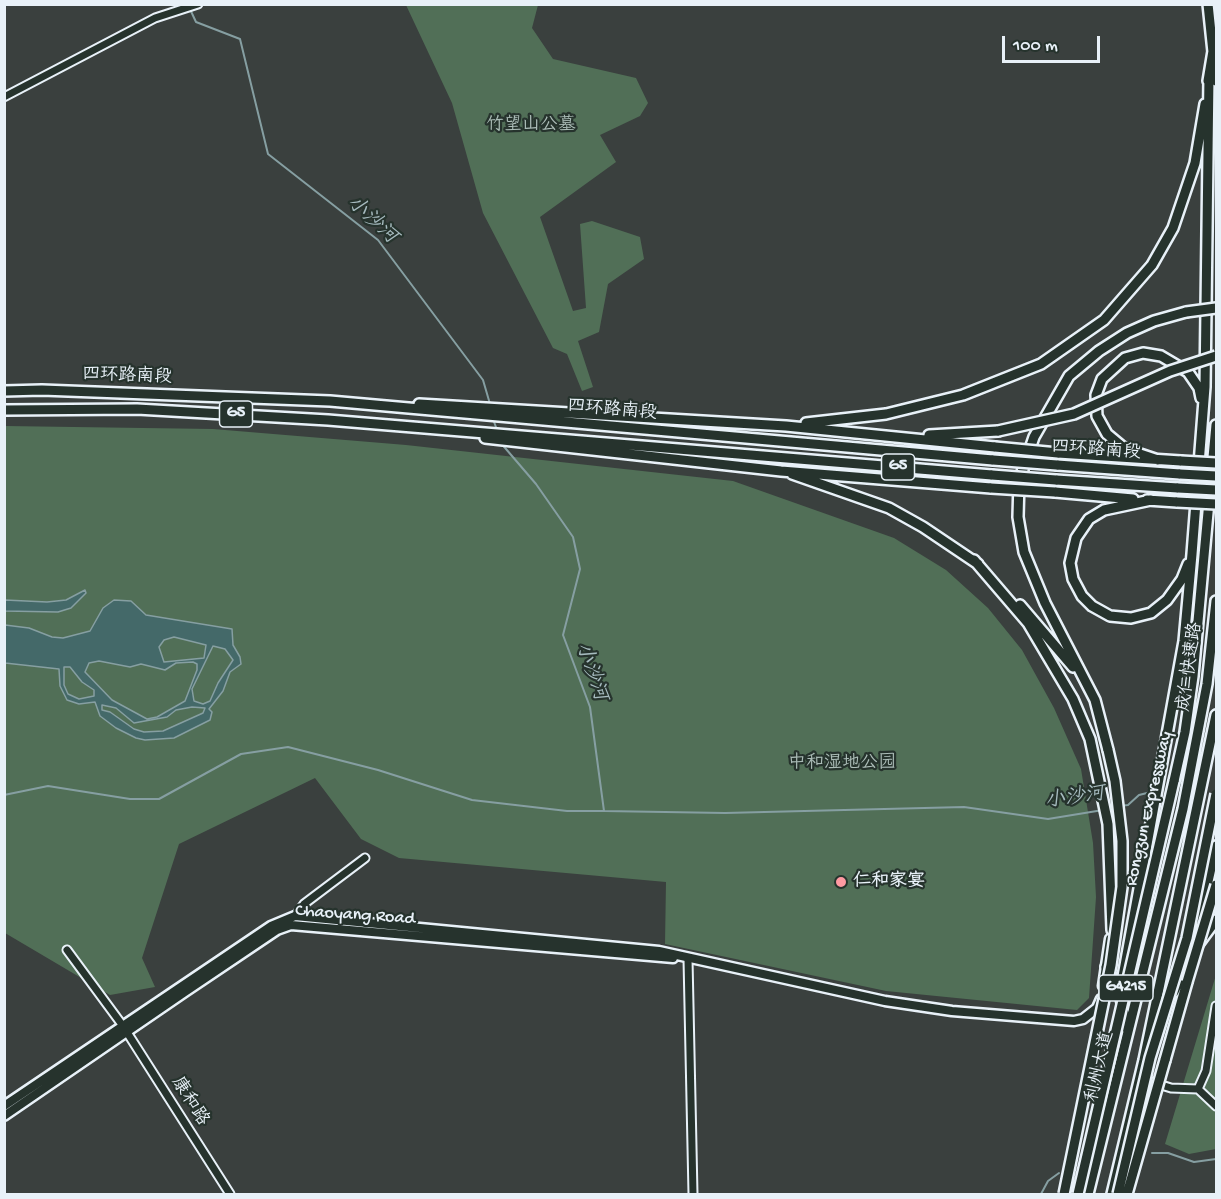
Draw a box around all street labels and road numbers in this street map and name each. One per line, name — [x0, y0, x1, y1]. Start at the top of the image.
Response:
street label: 四环路南段 — [82, 365, 172, 389]
street label: 四环路南段 — [566, 396, 658, 426]
road number: G5 — [220, 401, 252, 427]
street label: 四环路南段 — [1050, 437, 1142, 465]
road number: G5 — [882, 454, 914, 480]
street label: 成仁快速路 — [1174, 621, 1208, 713]
street label: Rongzun Expressway — [1122, 730, 1178, 888]
street label: Chaoyang Road — [294, 901, 416, 931]
road number: G4215 — [1099, 975, 1153, 1001]
street label: 利州大道 — [1082, 1029, 1120, 1105]
street label: 康和路 — [166, 1073, 212, 1131]

